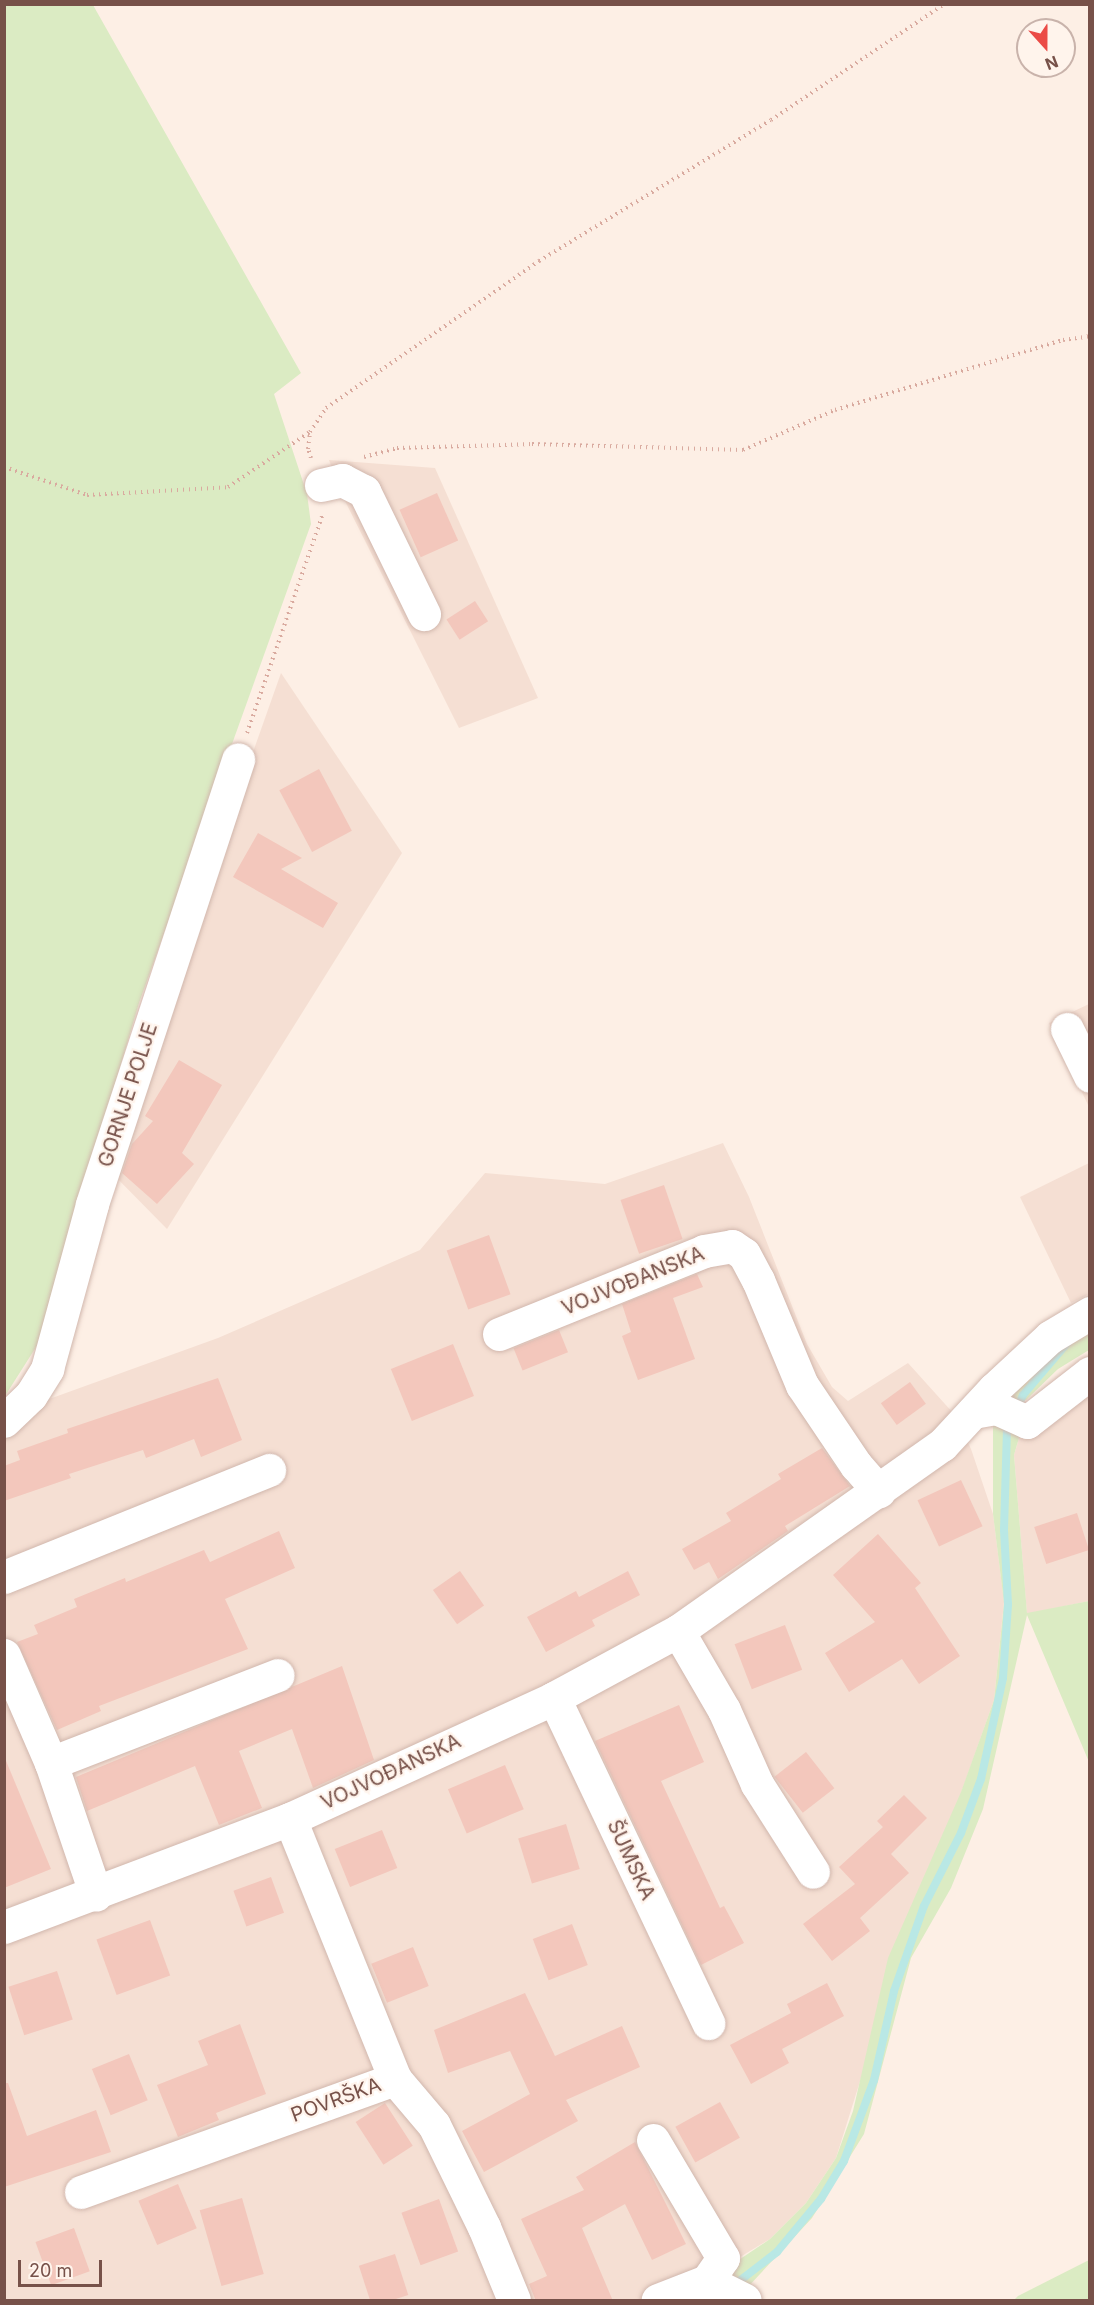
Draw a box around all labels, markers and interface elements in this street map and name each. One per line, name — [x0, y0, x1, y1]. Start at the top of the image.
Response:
north arrow — [1016, 18, 1076, 78]
text: N — [1042, 51, 1061, 74]
street label: GORNJE POLJE — [93, 1020, 163, 1170]
street label: VOJVOĐANSKA — [558, 1241, 708, 1321]
street label: VOJVOĐANSKA — [317, 1729, 465, 1815]
street label: ŠUMSKA — [602, 1816, 660, 1904]
street label: POVRŠKA — [288, 2073, 384, 2127]
scale bar — [21, 2248, 105, 2286]
text: 20 m — [29, 2260, 72, 2281]

